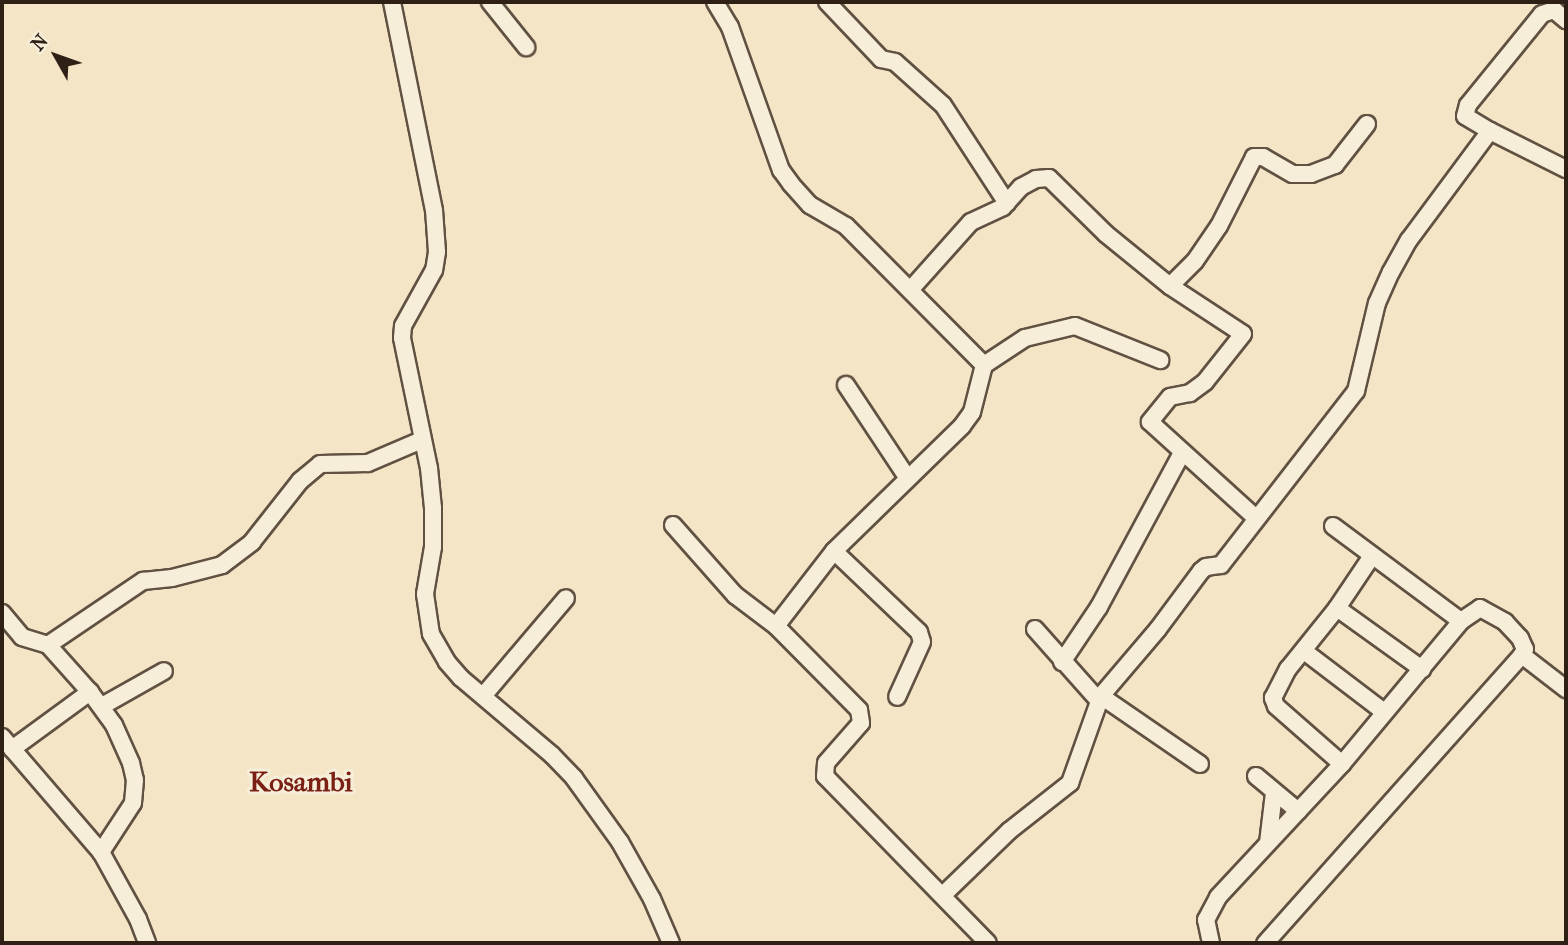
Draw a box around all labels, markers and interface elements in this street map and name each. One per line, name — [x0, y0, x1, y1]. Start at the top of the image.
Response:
north arrow — [21, 21, 91, 91]
text: N — [27, 30, 53, 55]
district label: Kosambi — [249, 765, 353, 799]

